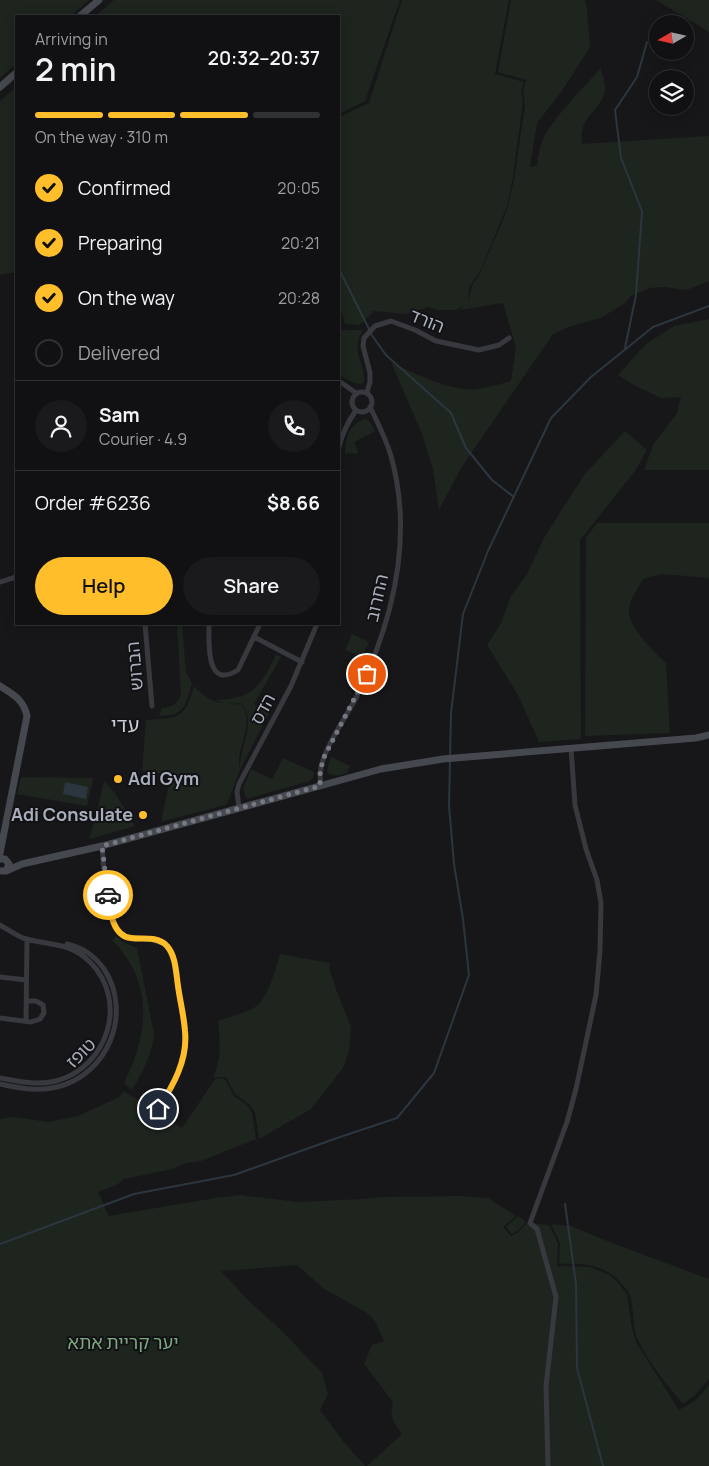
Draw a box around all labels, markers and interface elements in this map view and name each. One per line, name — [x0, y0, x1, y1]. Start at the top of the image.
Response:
north arrow — [649, 15, 694, 60]
map controls — [649, 15, 694, 115]
text: Arriving in — [35, 28, 108, 50]
text: 20:32–20:37 — [208, 45, 320, 71]
text: 2 min — [35, 47, 117, 91]
button: layers — [649, 70, 694, 115]
text: On the way · 310 m — [35, 126, 168, 148]
icon: check — [35, 174, 63, 202]
text: Confirmed — [78, 175, 171, 201]
text: 20:05 — [277, 177, 320, 199]
icon: check — [35, 229, 63, 257]
text: Preparing — [78, 230, 163, 256]
text: 20:21 — [281, 232, 320, 254]
icon: check — [35, 284, 63, 312]
text: On the way — [78, 285, 175, 311]
text: 20:28 — [278, 287, 320, 309]
street label: הורד — [406, 302, 448, 338]
text: Delivered — [78, 340, 160, 366]
button: person — [35, 400, 87, 452]
button: phone — [268, 400, 320, 452]
text: Sam — [99, 402, 140, 428]
text: Courier · 4.9 — [99, 428, 187, 450]
text: Order #6236 — [35, 490, 151, 516]
text: $8.66 — [267, 490, 320, 516]
button: Help — [35, 557, 173, 615]
button: Share — [183, 557, 320, 615]
street label: החרוב — [359, 572, 393, 624]
street label: הברוש — [120, 641, 148, 692]
pin — [346, 653, 388, 695]
icon: bag — [353, 660, 381, 688]
street label: הדס — [244, 689, 280, 728]
district label: עדי — [111, 711, 139, 738]
place label: Adi Gym — [128, 766, 199, 790]
marker: Adi Gym — [112, 773, 124, 785]
place label: Adi Consulate — [11, 802, 133, 826]
marker: Adi Consulate — [137, 809, 149, 821]
courier — [83, 870, 133, 920]
icon: car — [94, 881, 122, 909]
street label: טופז — [60, 1032, 101, 1073]
pin — [137, 1088, 179, 1130]
icon: home — [144, 1095, 172, 1123]
park label: יער קריית אתא — [68, 1330, 178, 1354]

